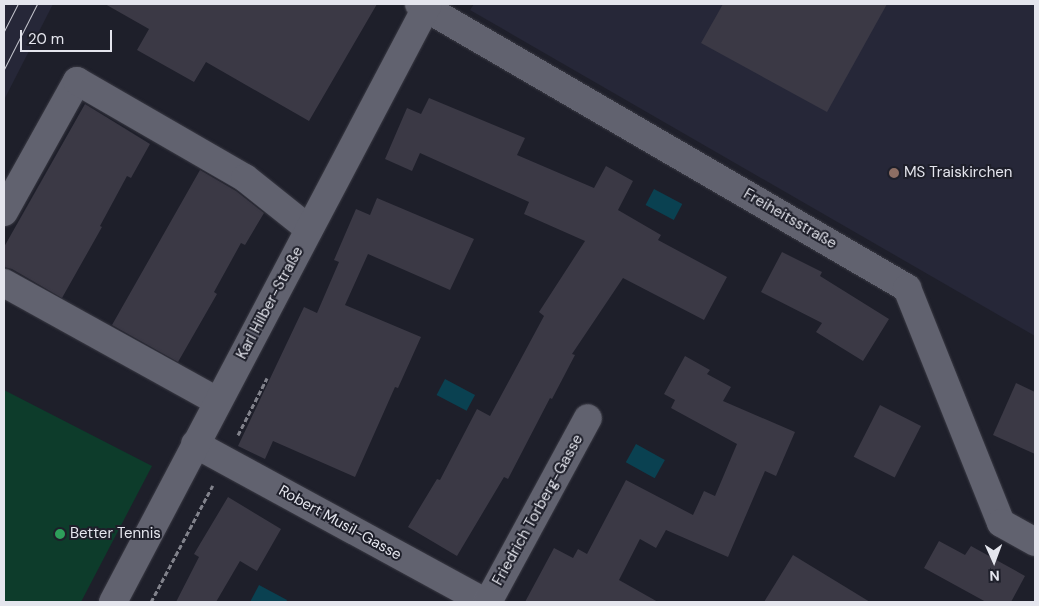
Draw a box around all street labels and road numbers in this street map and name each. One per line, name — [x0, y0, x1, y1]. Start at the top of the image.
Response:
street label: Freiheitsstraße — [740, 185, 840, 253]
street label: Karl Hilber-Straße — [233, 244, 307, 362]
street label: Friedrich Torberg-Gasse — [489, 431, 587, 589]
street label: Robert Musil-Gasse — [275, 482, 405, 564]

